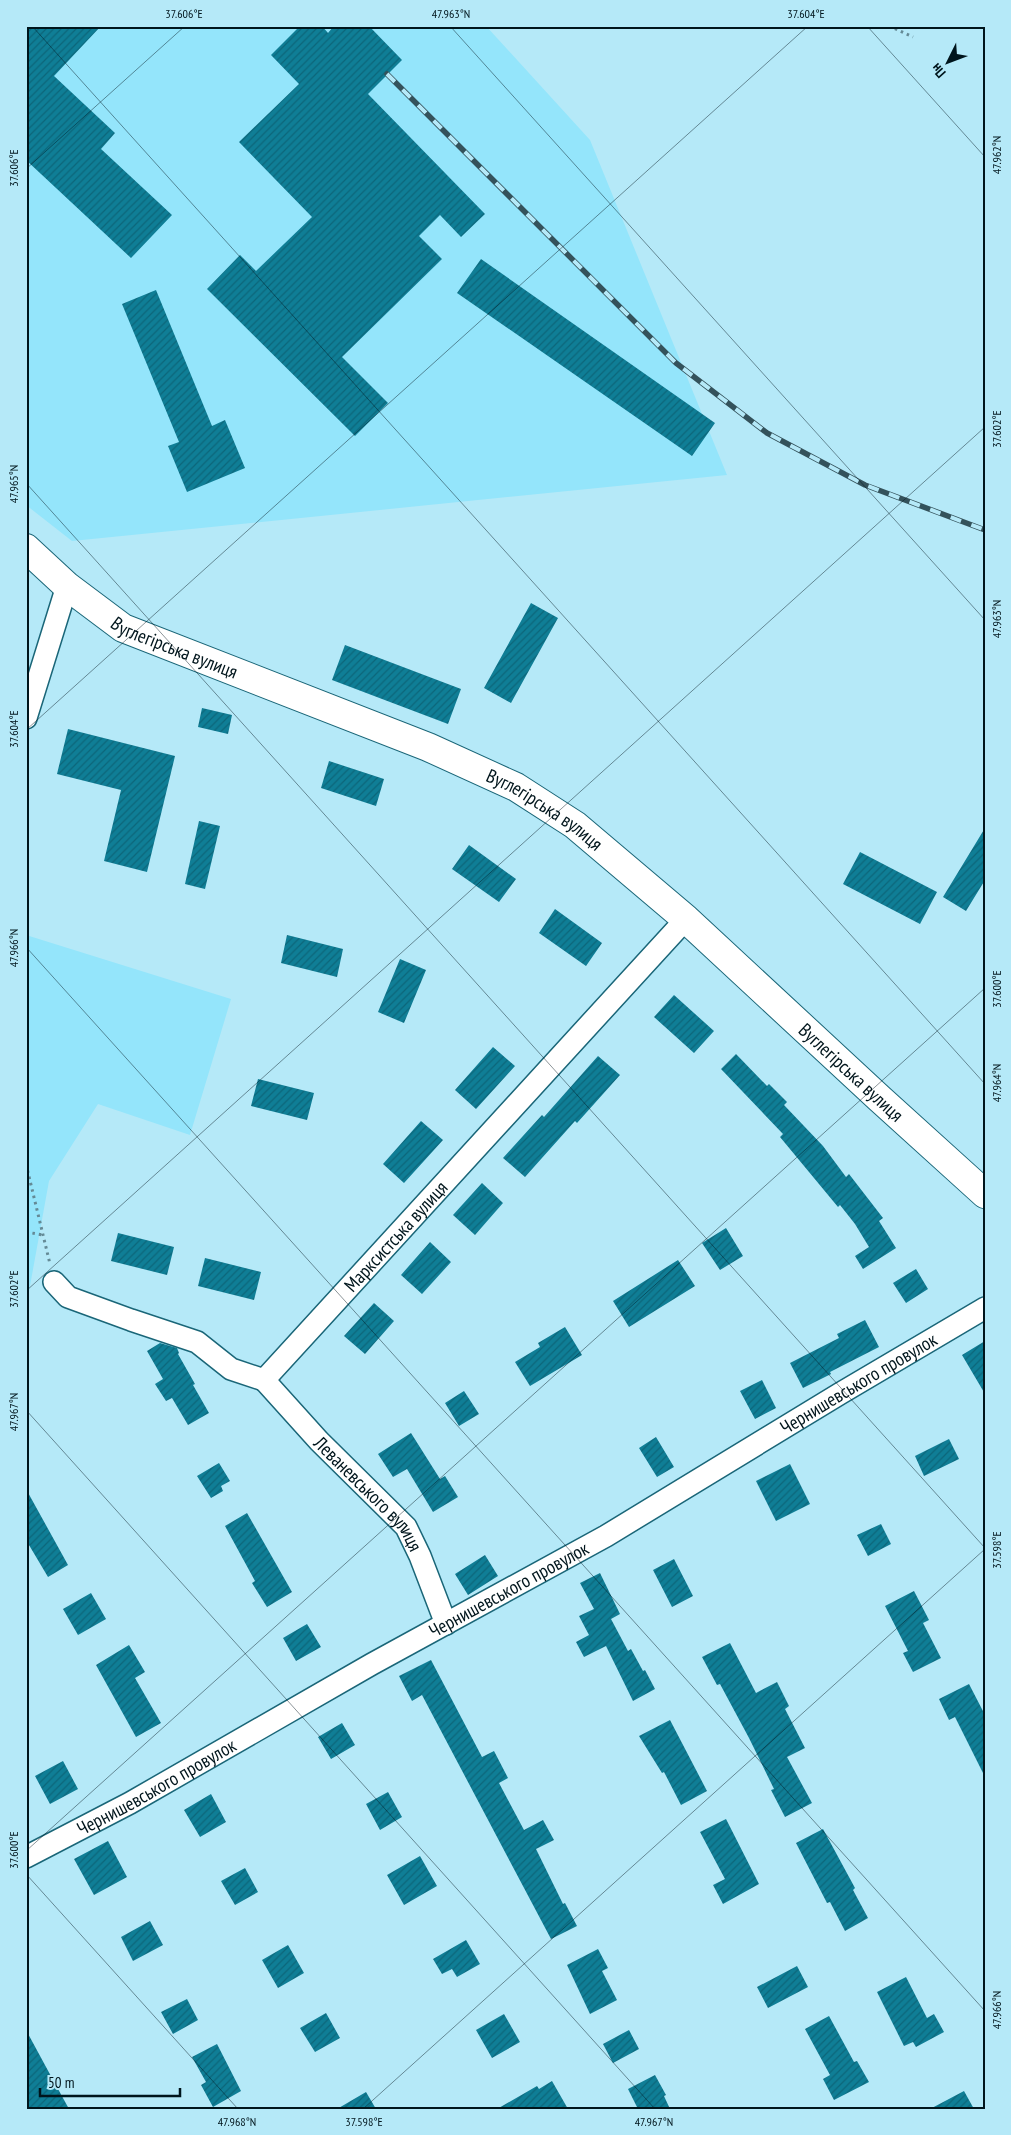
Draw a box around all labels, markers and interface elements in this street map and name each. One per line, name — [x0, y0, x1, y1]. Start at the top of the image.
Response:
text: 37.606°E — [165, 6, 203, 21]
text: 47.963°N — [432, 6, 470, 21]
text: 37.604°E — [787, 6, 825, 21]
north arrow — [924, 38, 974, 88]
text: Пн — [927, 60, 950, 82]
text: 47.962°N — [989, 136, 1004, 174]
text: 37.606°E — [6, 149, 21, 187]
text: 37.602°E — [989, 410, 1004, 448]
text: 47.965°N — [6, 465, 21, 503]
text: 47.963°N — [989, 600, 1004, 638]
street label: Вуглегірська вулиця — [106, 611, 241, 684]
text: 37.604°E — [6, 710, 21, 748]
street label: Вуглегірська вулиця — [483, 763, 608, 856]
text: 47.966°N — [6, 929, 21, 967]
text: 37.600°E — [989, 970, 1004, 1008]
street label: Вуглегірська вулиця — [794, 1018, 909, 1127]
text: 47.964°N — [989, 1064, 1004, 1102]
street label: Марксистська вулиця — [339, 1176, 452, 1297]
text: 37.602°E — [6, 1270, 21, 1308]
street label: Чернишевського провулок — [776, 1327, 942, 1439]
text: 47.967°N — [6, 1393, 21, 1431]
street label: Леваневського вулиця — [308, 1430, 428, 1555]
text: 37.598°E — [989, 1531, 1004, 1569]
street label: Чернишевського провулок — [425, 1536, 593, 1643]
street label: Чернишевського провулок — [73, 1733, 241, 1841]
text: 37.600°E — [6, 1831, 21, 1869]
text: 47.966°N — [989, 1991, 1004, 2029]
scale bar — [40, 2065, 180, 2097]
text: 50 m — [48, 2073, 74, 2092]
text: 47.968°N — [218, 2114, 256, 2129]
text: 37.598°E — [345, 2114, 383, 2129]
text: 47.967°N — [635, 2114, 673, 2129]

